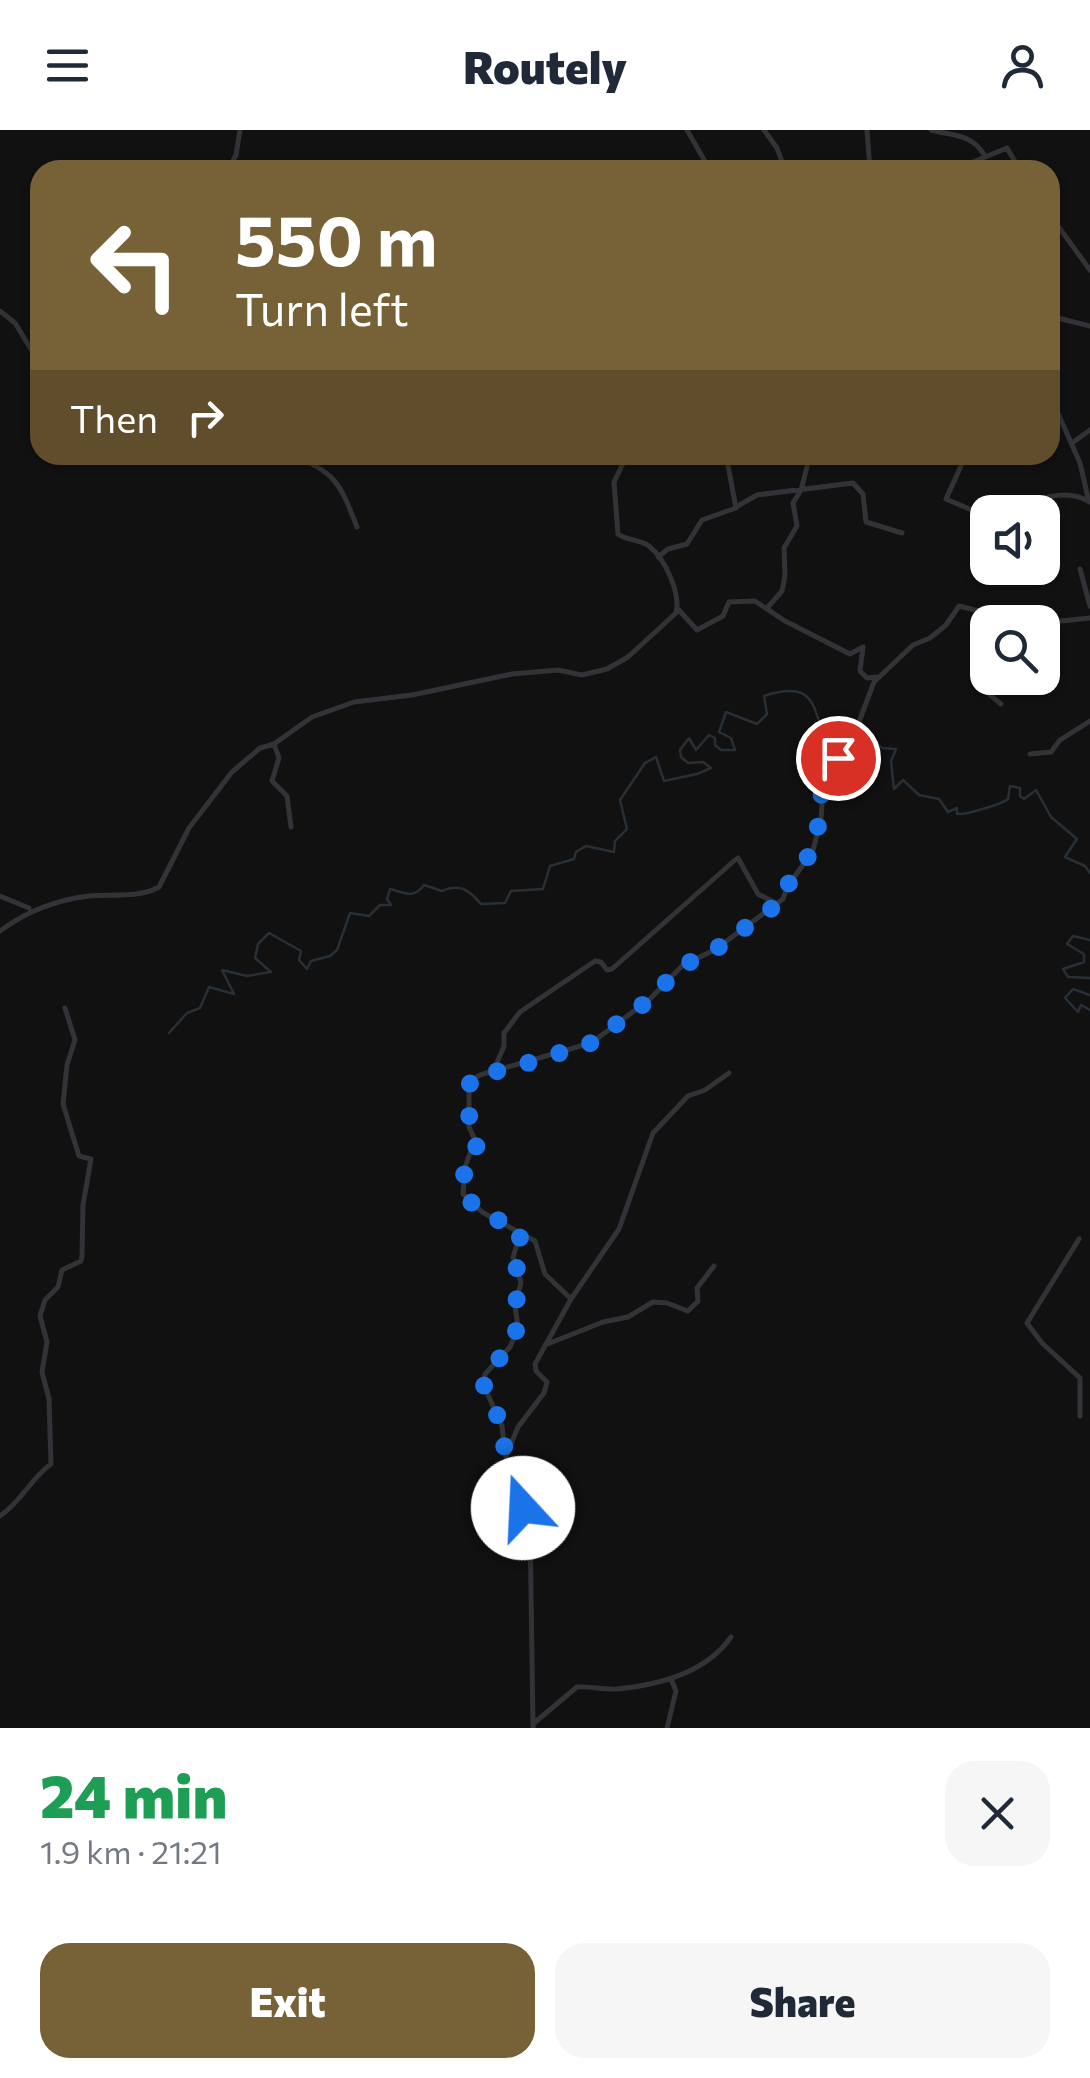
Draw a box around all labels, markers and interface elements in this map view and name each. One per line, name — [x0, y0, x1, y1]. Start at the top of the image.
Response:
icon: menu — [40, 38, 95, 93]
text: Routely — [463, 38, 627, 93]
icon: person — [995, 38, 1050, 93]
text: 550 m — [235, 195, 438, 280]
icon: left — [70, 200, 200, 330]
text: Turn left — [235, 280, 409, 335]
icon: right — [178, 390, 233, 445]
text: Then — [70, 394, 158, 441]
map controls — [970, 495, 1060, 695]
button: sound — [970, 495, 1060, 585]
button: search — [970, 605, 1060, 695]
pin — [796, 716, 881, 801]
icon: arrive — [811, 731, 866, 786]
position arrow — [471, 1456, 575, 1560]
text: 24 min — [40, 1757, 227, 1830]
button: close — [945, 1761, 1050, 1866]
text: 1.9 km · 21:21 — [40, 1831, 222, 1871]
button: Exit — [40, 1943, 535, 2058]
button: Share — [555, 1943, 1050, 2058]

